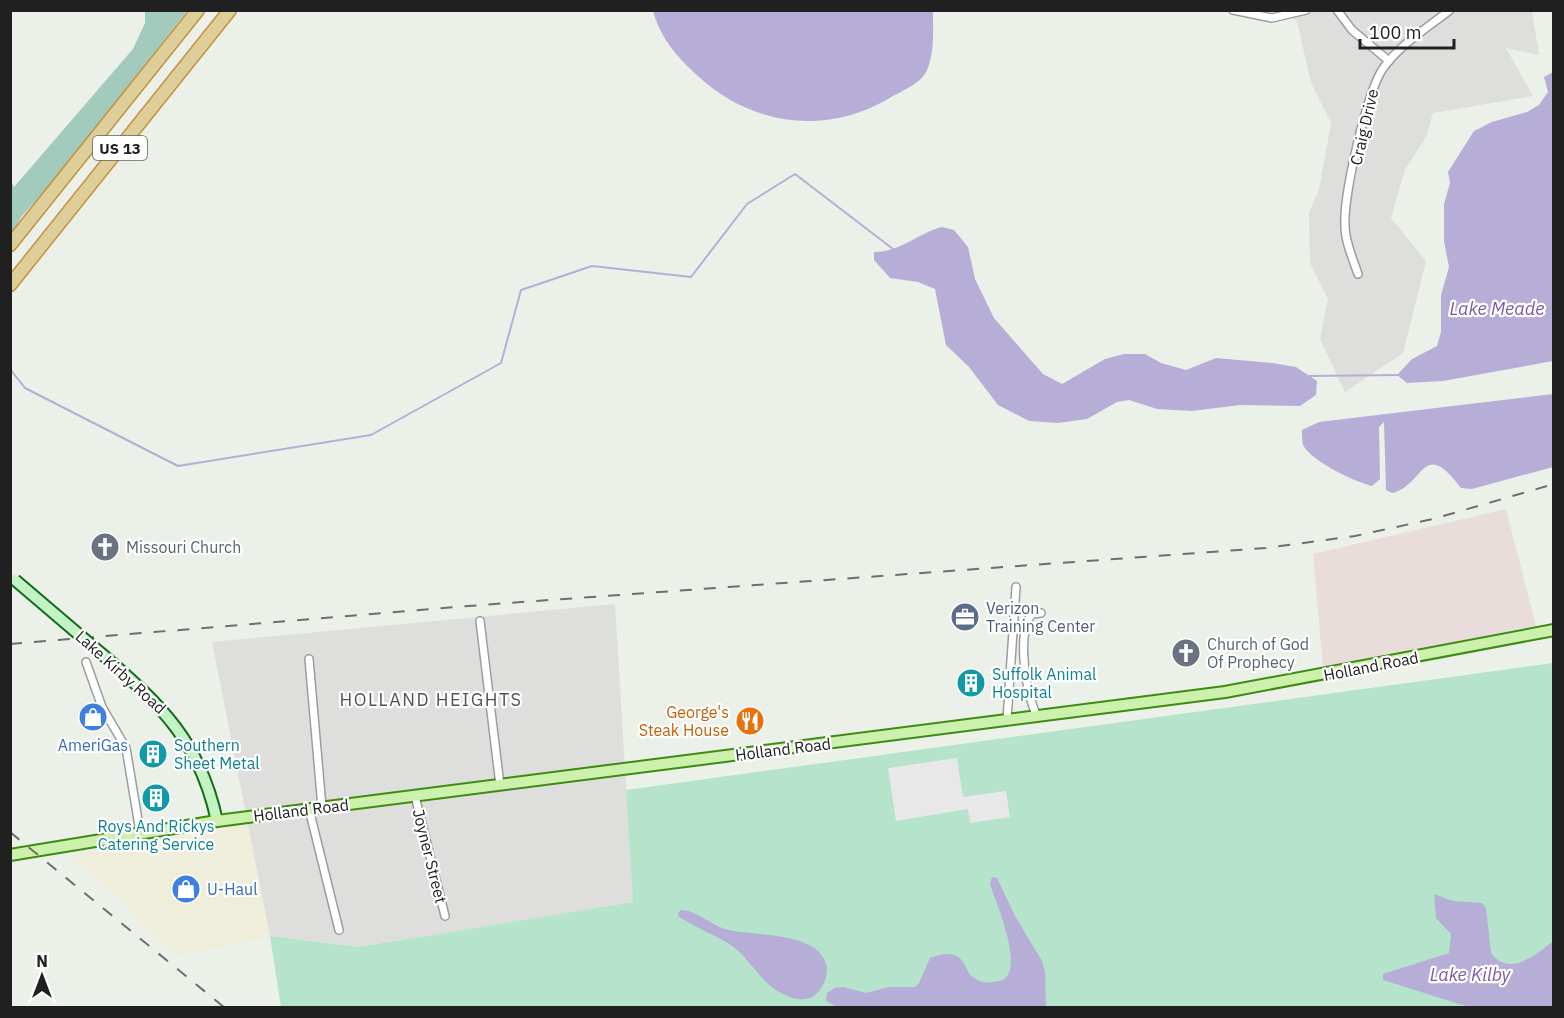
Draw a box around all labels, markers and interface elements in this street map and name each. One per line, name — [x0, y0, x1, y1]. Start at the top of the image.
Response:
scale bar — [1360, 12, 1454, 50]
text: 100 m — [1369, 21, 1421, 44]
street label: Craig Drive — [1346, 87, 1383, 167]
road number: US 13 — [93, 136, 147, 160]
water label: Lake Meade — [1450, 297, 1544, 320]
church icon: Missouri Church — [89, 531, 121, 563]
place label: Missouri Church — [126, 537, 241, 557]
place label: Verizon Training Center — [986, 598, 1095, 636]
office icon: Verizon Training Center — [949, 601, 981, 633]
street label: Lake Kirby Road — [72, 626, 170, 718]
place label: Church of God Of Prophecy — [1207, 634, 1309, 672]
church icon: Church of God Of Prophecy — [1170, 637, 1202, 669]
street label: Holland Road — [1322, 647, 1420, 685]
place label: Suffolk Animal Hospital — [992, 664, 1096, 702]
building icon: Suffolk Animal Hospital — [955, 667, 987, 699]
district label: HOLLAND HEIGHTS — [339, 688, 523, 711]
shop icon: AmeriGas — [77, 701, 109, 733]
place label: George's Steak House — [639, 702, 729, 740]
restaurant icon: George's Steak House — [734, 705, 766, 737]
street label: Holland Road — [734, 733, 832, 765]
place label: AmeriGas — [58, 735, 128, 755]
place label: Southern Sheet Metal — [174, 735, 260, 773]
building icon: Southern Sheet Metal — [137, 738, 169, 770]
building icon: Roys And Rickys Catering Service — [140, 782, 172, 814]
street label: Holland Road — [252, 794, 350, 826]
street label: Joyner Street — [409, 807, 451, 905]
place label: Roys And Rickys Catering Service — [97, 816, 215, 854]
shop icon: U-Haul — [170, 873, 202, 905]
place label: U-Haul — [207, 879, 258, 899]
north arrow — [12, 946, 72, 1006]
text: N — [36, 951, 48, 971]
water label: Lake Kilby — [1430, 963, 1512, 986]

